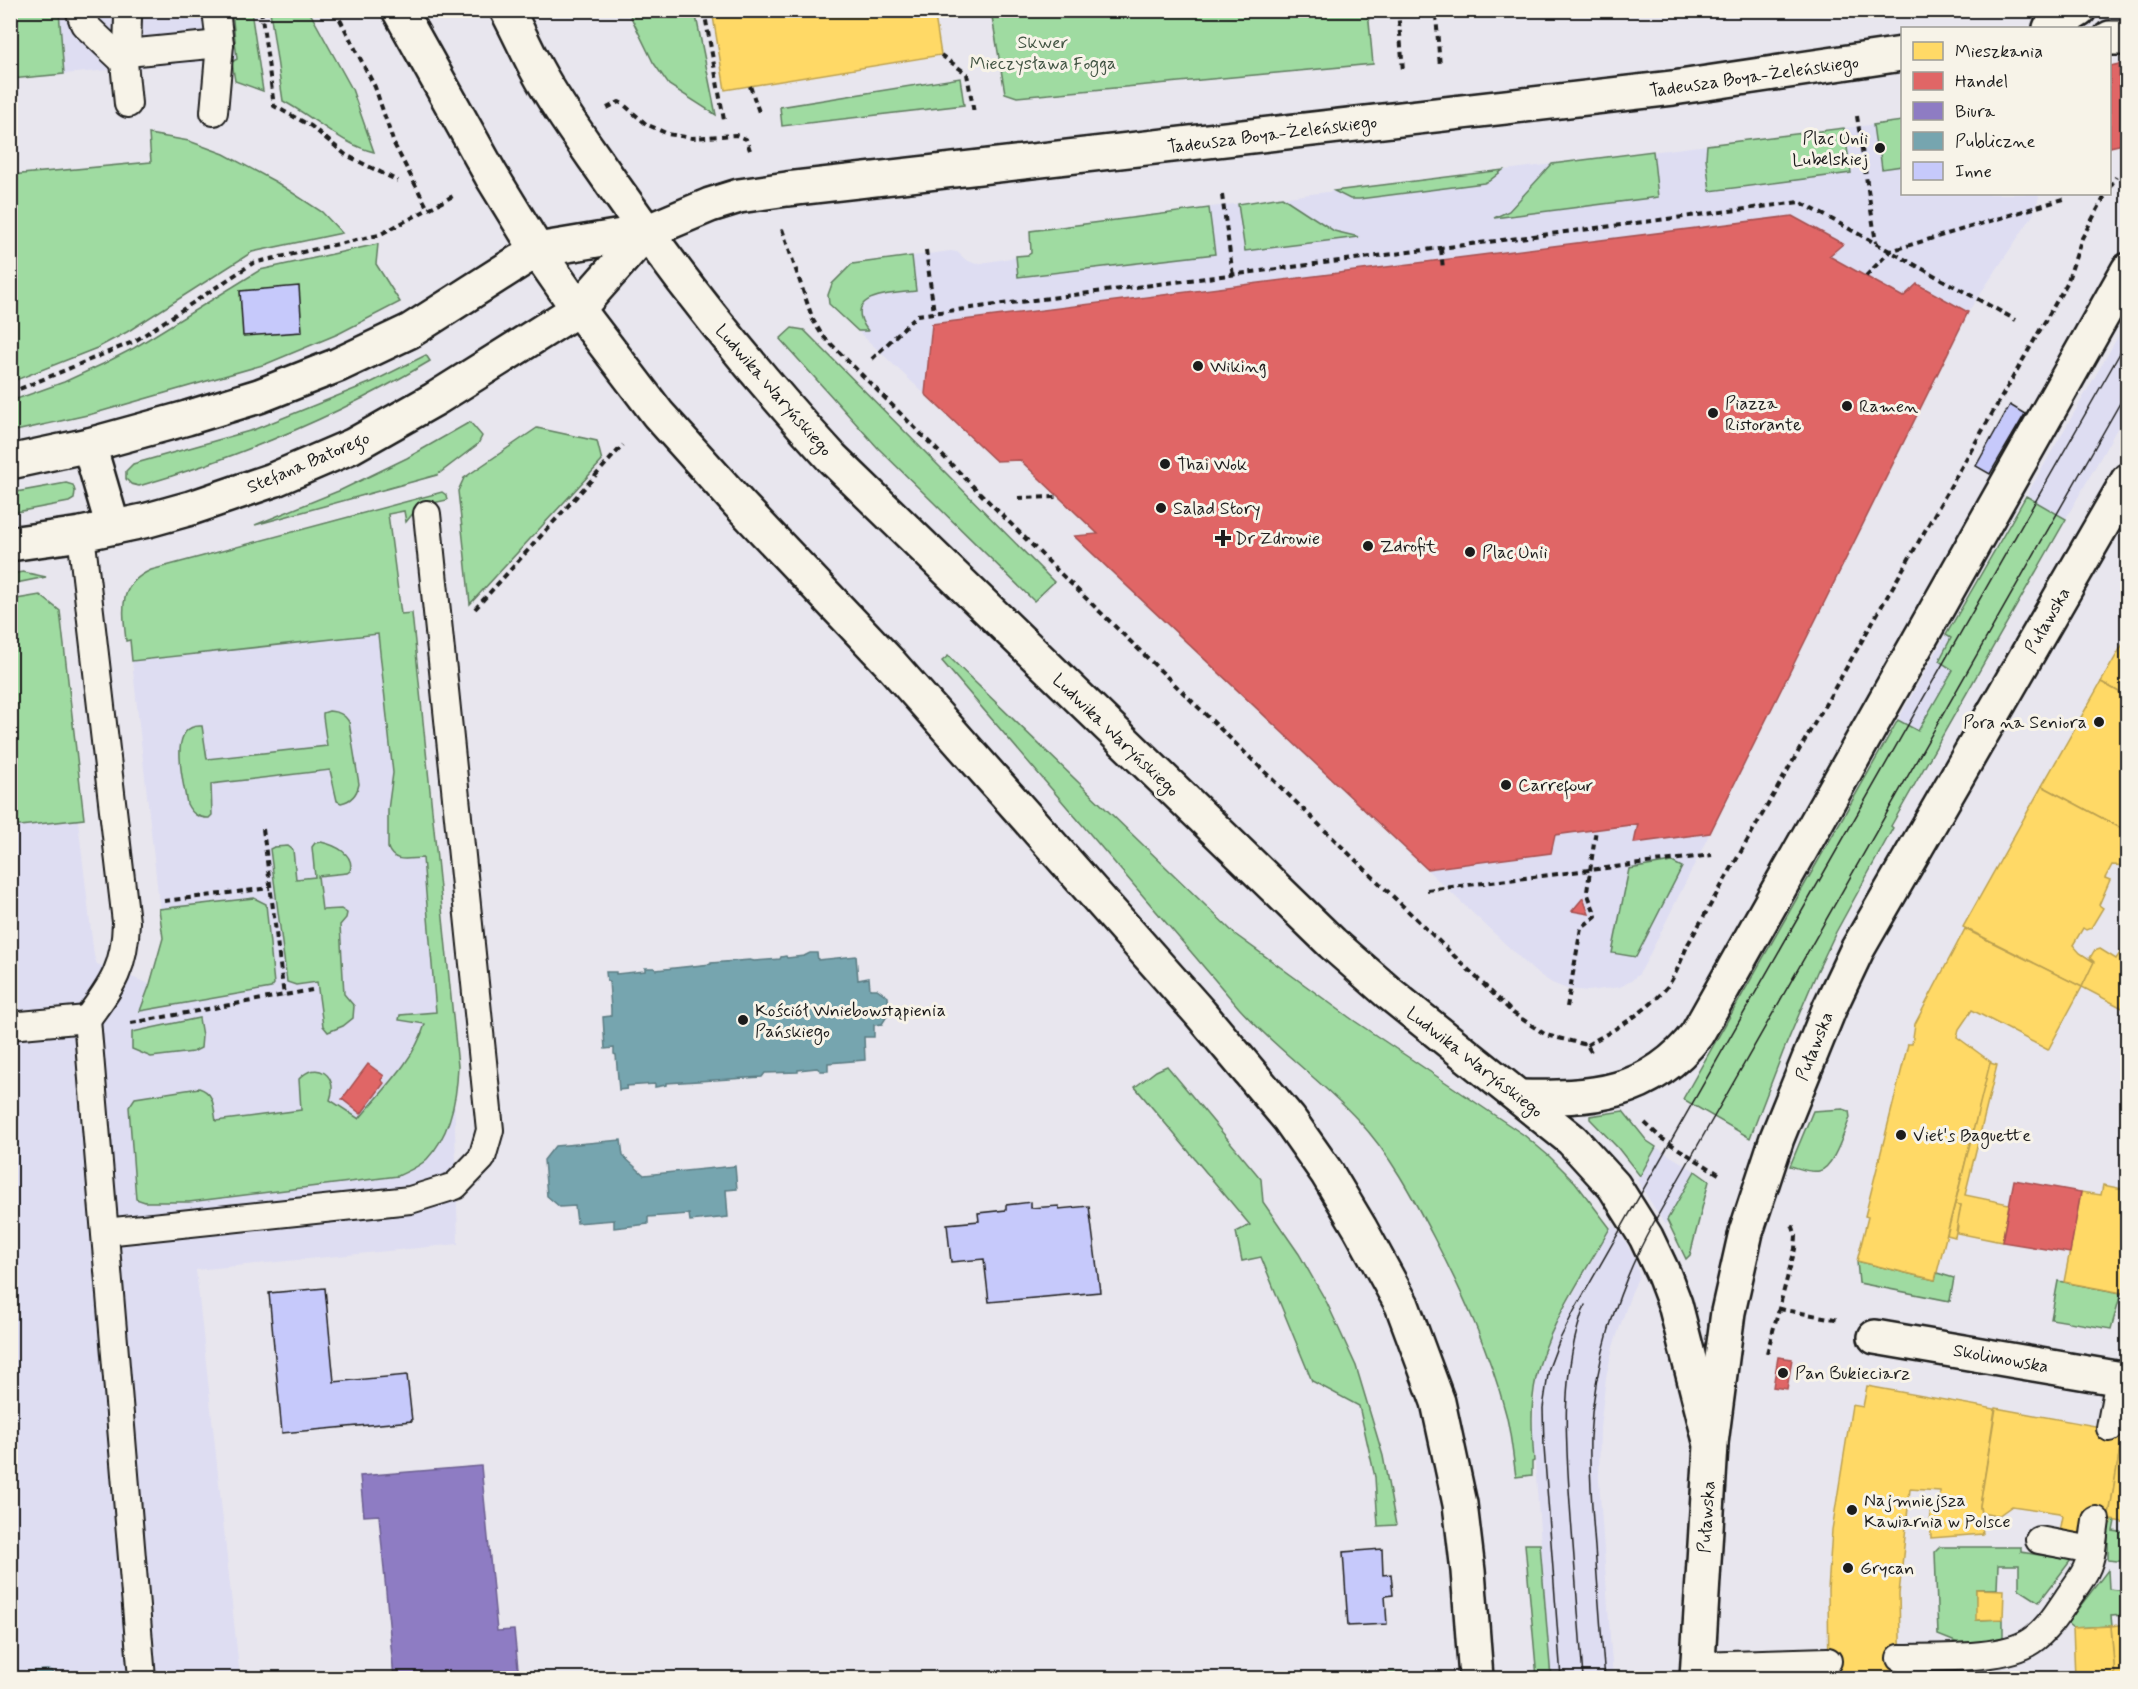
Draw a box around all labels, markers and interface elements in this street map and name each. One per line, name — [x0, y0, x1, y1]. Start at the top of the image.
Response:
legend — [1901, 27, 2111, 195]
park label: Skwer Mieczysława Fogga — [970, 31, 1116, 77]
text: Mieszkania — [1955, 40, 2043, 64]
street label: Tadeusza Boya-Żeleńskiego — [1648, 50, 1861, 105]
text: Handel — [1955, 70, 2008, 94]
text: Biura — [1955, 100, 1995, 124]
street label: Tadeusza Boya-Żeleńskiego — [1166, 110, 1379, 161]
place label: Plac Unii Lubelskiej — [1792, 127, 1868, 172]
text: Publiczne — [1955, 130, 2036, 154]
marker: Plac Unii Lubelskiej — [1873, 141, 1887, 155]
text: Inne — [1955, 160, 1992, 184]
street label: Ludwika Waryńskiego — [708, 320, 837, 462]
place label: Wiking — [1210, 355, 1267, 379]
marker: Wiking — [1191, 359, 1205, 373]
place label: Piazza Ristorante — [1725, 392, 1801, 437]
place label: Ramen — [1859, 395, 1918, 419]
marker: Ramen — [1840, 399, 1854, 413]
marker: Piazza Ristorante — [1706, 406, 1720, 420]
street label: Stefana Batorego — [243, 426, 374, 501]
place label: Thai Wok — [1177, 453, 1247, 477]
marker: Thai Wok — [1158, 457, 1172, 471]
place label: Salad Story — [1173, 497, 1260, 521]
marker: Salad Story — [1154, 501, 1168, 515]
place label: Dr Zdrowie — [1235, 527, 1320, 551]
marker: Dr Zdrowie — [1216, 531, 1230, 545]
place label: Zdrofit — [1380, 535, 1437, 559]
marker: Zdrofit — [1361, 539, 1375, 553]
place label: Plac Unii — [1482, 541, 1547, 565]
marker: Plac Unii — [1463, 545, 1477, 559]
street label: Puławska — [2019, 583, 2076, 658]
street label: Ludwika Waryńskiego — [1046, 669, 1184, 803]
place label: Pora na Seniora — [1963, 711, 2087, 735]
marker: Pora na Seniora — [2092, 715, 2106, 729]
place label: Carrefour — [1518, 774, 1594, 800]
marker: Carrefour — [1499, 778, 1513, 792]
place label: Kościół Wniebowstąpienia Pańskiego — [755, 999, 946, 1045]
street label: Ludwika Waryńskiego — [1400, 1002, 1548, 1125]
street label: Puławska — [1790, 1008, 1840, 1084]
marker: Kościół Wniebowstąpienia Pańskiego — [736, 1013, 750, 1027]
place label: Viet's Baguette — [1913, 1124, 2031, 1149]
marker: Viet's Baguette — [1894, 1128, 1908, 1142]
street label: Skolimowska — [1951, 1339, 2050, 1379]
place label: Pan Bukieciarz — [1795, 1362, 1910, 1386]
marker: Pan Bukieciarz — [1776, 1366, 1790, 1380]
street label: Puławska — [1692, 1480, 1721, 1554]
place label: Najmniejsza Kawiarnia w Polsce — [1864, 1489, 2011, 1534]
marker: Najmniejsza Kawiarnia w Polsce — [1845, 1503, 1859, 1517]
place label: Grycan — [1860, 1557, 1914, 1581]
marker: Grycan — [1841, 1561, 1855, 1575]

